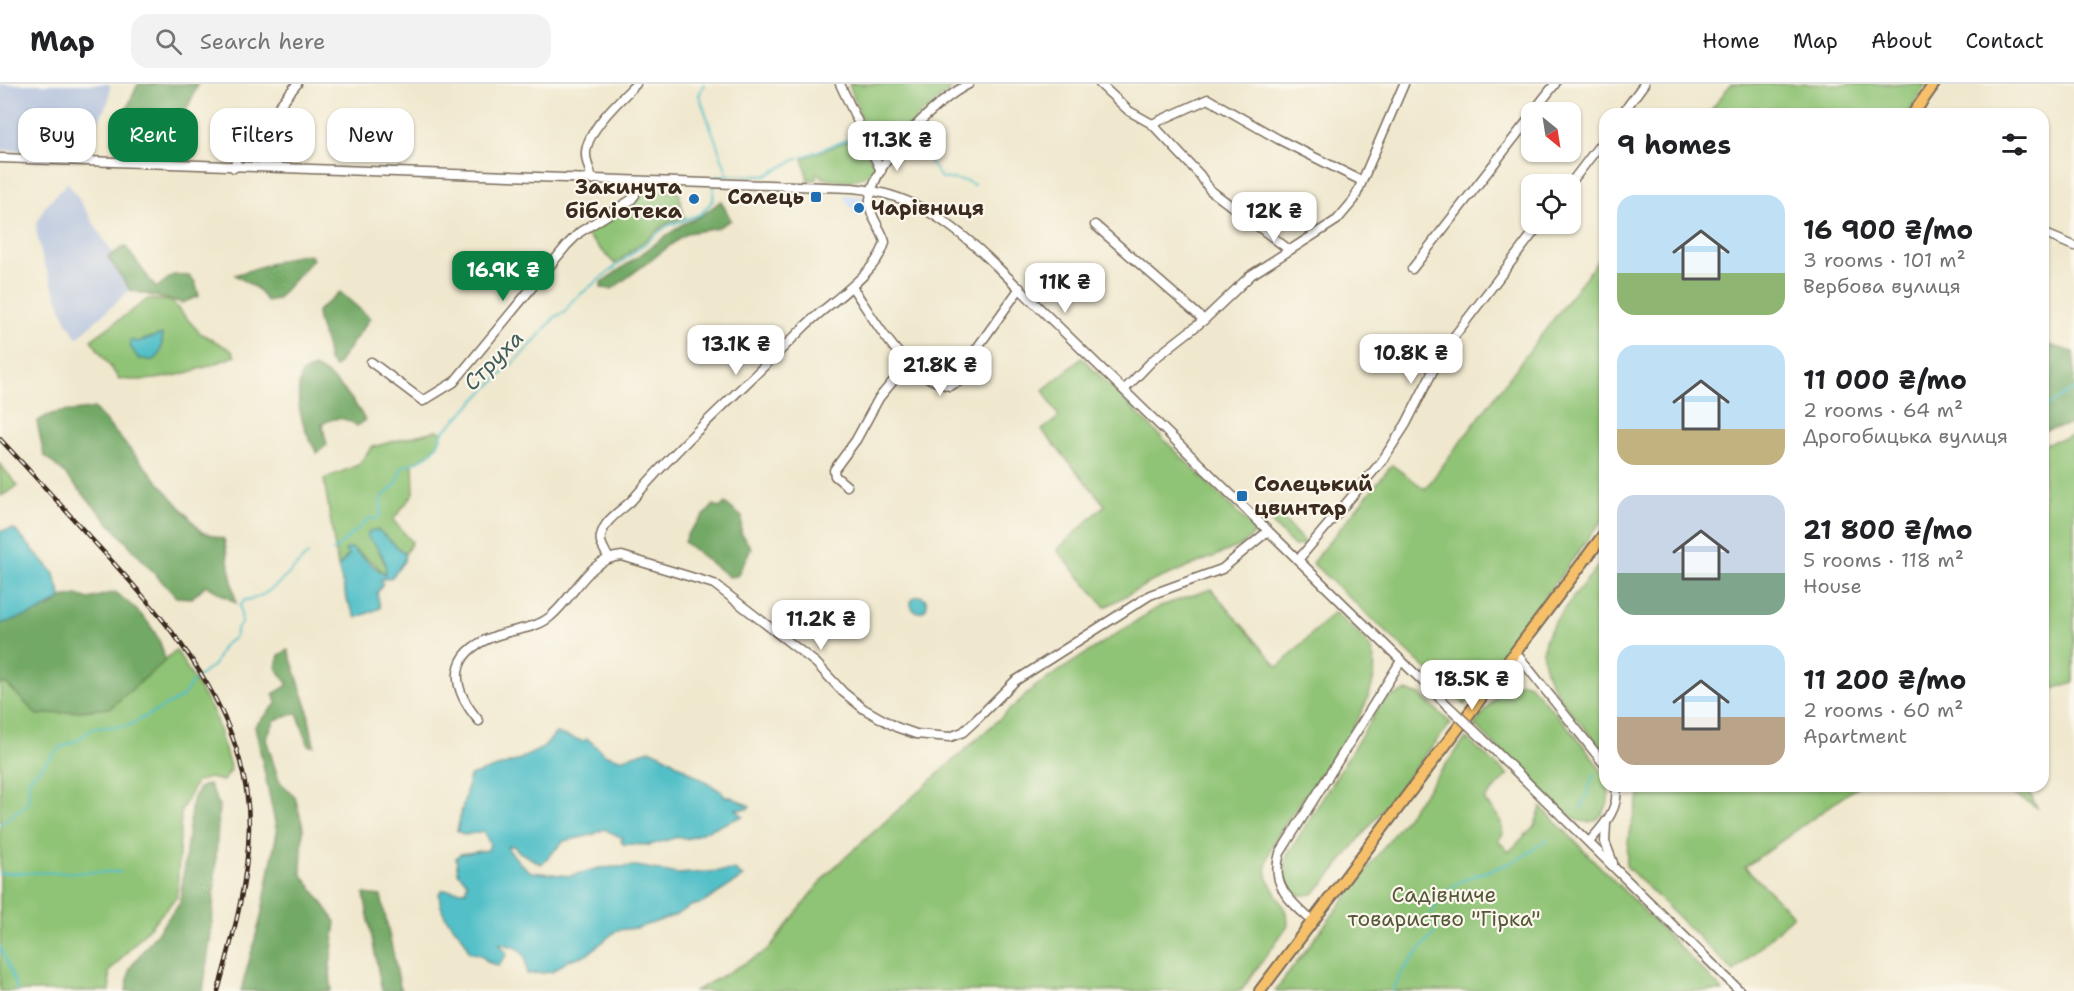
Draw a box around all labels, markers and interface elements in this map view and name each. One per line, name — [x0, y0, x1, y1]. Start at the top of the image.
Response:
search box — [131, 14, 551, 68]
text: Map — [30, 22, 95, 60]
icon: search — [152, 25, 185, 58]
text: Search here — [200, 27, 325, 56]
text: Home — [1702, 27, 1760, 55]
text: Map — [1793, 27, 1838, 55]
text: About — [1871, 27, 1932, 55]
text: Contact — [1965, 27, 2044, 55]
north arrow — [1521, 102, 1581, 162]
map controls — [1521, 102, 1581, 234]
chip: Buy — [18, 108, 96, 162]
chip: Rent — [108, 108, 198, 162]
chip: Filters — [210, 108, 315, 162]
chip: New — [327, 108, 414, 162]
pin: 11.3K ₴ — [842, 121, 952, 172]
text: 11.3K ₴ — [862, 127, 932, 153]
text: 9 homes — [1617, 127, 1731, 162]
icon: filters — [1998, 128, 2031, 161]
place label: Закинута бібліотека — [565, 173, 683, 225]
button: locate — [1521, 174, 1581, 234]
place label: Солець — [727, 183, 804, 211]
marker: Солець — [809, 190, 823, 204]
marker: Закинута бібліотека — [687, 192, 701, 206]
pin: 12K ₴ — [1232, 192, 1316, 243]
place label: Чарівниця — [871, 194, 984, 222]
text: 12K ₴ — [1246, 198, 1302, 224]
marker: Чарівниця — [852, 201, 866, 215]
text: 16 900 ₴/mo — [1803, 212, 1973, 247]
icon: home — [1665, 219, 1737, 291]
text: 3 rooms · 101 m² — [1803, 247, 1966, 273]
pin: 16.9K ₴ — [448, 251, 558, 302]
text: 16.9K ₴ — [466, 257, 540, 283]
pin: 11K ₴ — [1023, 263, 1107, 314]
text: 11K ₴ — [1039, 269, 1091, 295]
text: Вербова вулиця — [1803, 273, 1961, 299]
water label: Струха — [457, 324, 530, 397]
pin: 13.1K ₴ — [681, 325, 791, 376]
text: 13.1K ₴ — [701, 331, 771, 357]
pin: 10.8K ₴ — [1356, 334, 1466, 385]
text: 10.8K ₴ — [1374, 340, 1448, 366]
pin: 21.8K ₴ — [885, 346, 995, 397]
text: 21.8K ₴ — [903, 352, 977, 378]
text: 11 000 ₴/mo — [1803, 362, 1967, 397]
icon: home — [1665, 369, 1737, 441]
text: 2 rooms · 64 m² — [1803, 397, 1963, 423]
text: Дрогобицька вулиця — [1803, 423, 2008, 449]
place label: Солецький цвинтар — [1254, 470, 1373, 522]
marker: Солецький цвинтар — [1235, 489, 1249, 503]
text: 21 800 ₴/mo — [1803, 512, 1973, 547]
icon: home — [1665, 519, 1737, 591]
text: 5 rooms · 118 m² — [1803, 547, 1964, 573]
text: House — [1803, 573, 1862, 599]
pin: 11.2K ₴ — [766, 600, 876, 651]
text: 11.2K ₴ — [786, 606, 856, 632]
pin: 18.5K ₴ — [1417, 660, 1527, 711]
text: 11 200 ₴/mo — [1803, 662, 1967, 697]
text: 18.5K ₴ — [1435, 666, 1509, 692]
icon: home — [1665, 669, 1737, 741]
text: 2 rooms · 60 m² — [1803, 697, 1963, 723]
text: Apartment — [1803, 723, 1907, 749]
park label: Садівниче товариство "Гірка" — [1347, 881, 1541, 933]

